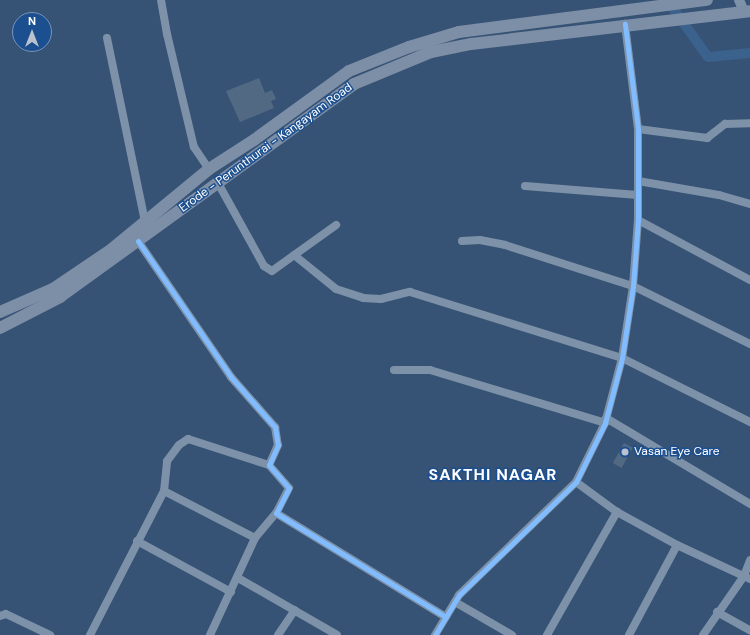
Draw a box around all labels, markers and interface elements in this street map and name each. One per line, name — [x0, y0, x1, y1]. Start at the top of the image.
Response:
north arrow — [12, 12, 52, 52]
text: N — [28, 14, 36, 28]
street label: Erode - Perunthurai - Kangayam Road — [177, 80, 355, 216]
place label: Vasan Eye Care — [634, 445, 720, 459]
marker: Vasan Eye Care — [619, 446, 631, 458]
district label: SAKTHI NAGAR — [429, 465, 557, 485]

